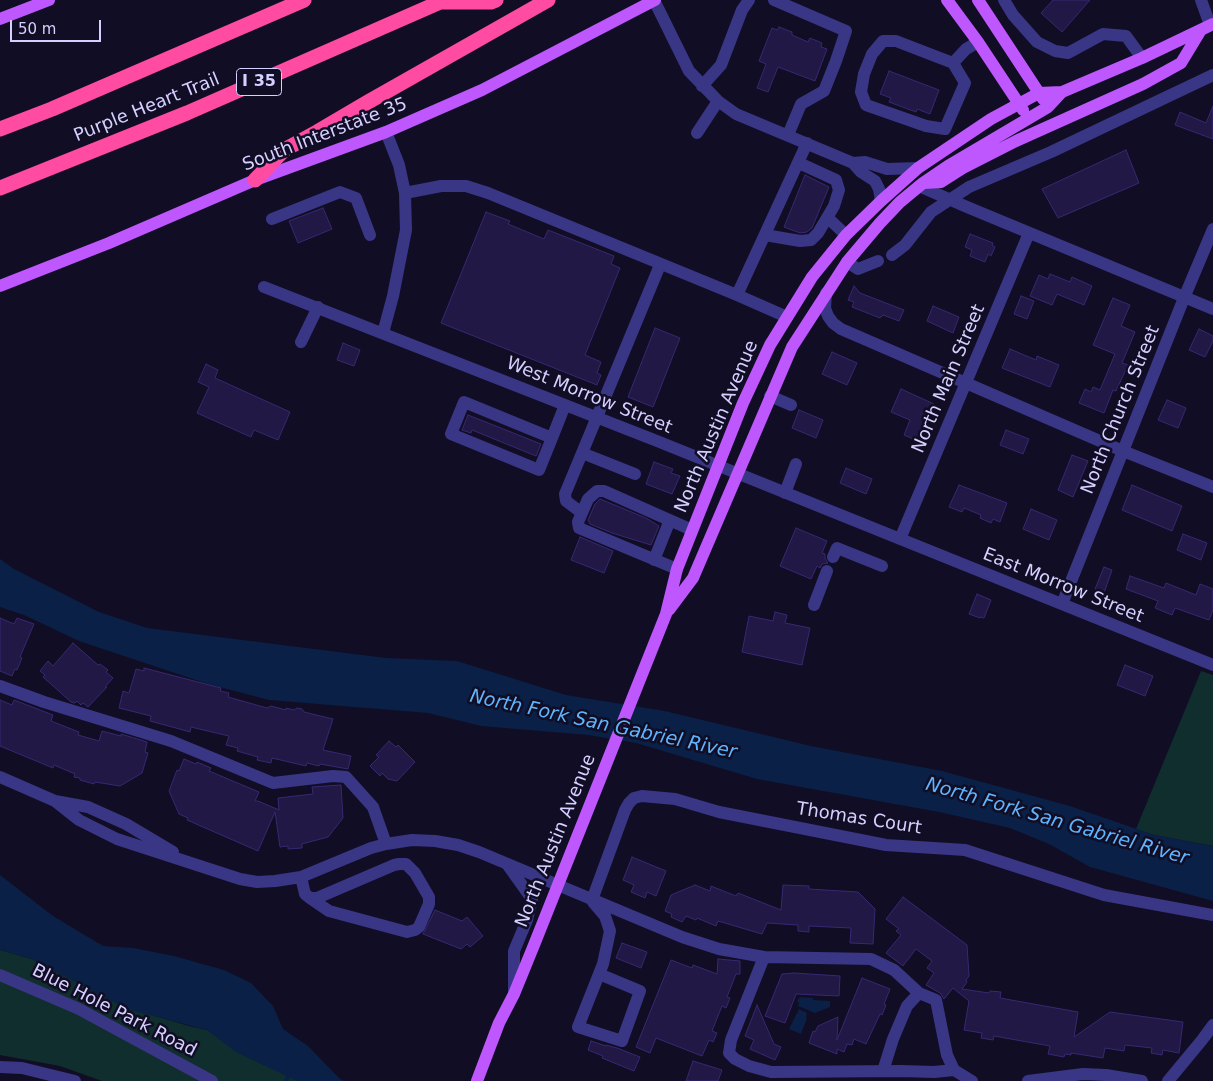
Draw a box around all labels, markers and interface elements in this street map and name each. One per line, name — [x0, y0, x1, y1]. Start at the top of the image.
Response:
scale bar — [12, 10, 104, 42]
text: 50 m — [18, 20, 56, 38]
road number: I 35 — [236, 68, 282, 95]
street label: Purple Heart Trail — [71, 69, 223, 147]
street label: South Interstate 35 — [240, 94, 410, 176]
street label: North Main Street — [908, 301, 990, 457]
street label: North Church Street — [1077, 322, 1165, 498]
street label: North Austin Avenue — [671, 338, 763, 516]
street label: West Morrow Street — [503, 353, 675, 439]
street label: East Morrow Street — [980, 544, 1146, 628]
water label: North Fork San Gabriel River — [468, 686, 738, 764]
street label: North Austin Avenue — [511, 751, 601, 931]
water label: North Fork San Gabriel River — [923, 774, 1191, 870]
street label: Thomas Court — [795, 798, 923, 840]
street label: Blue Hole Park Road — [28, 960, 200, 1062]

